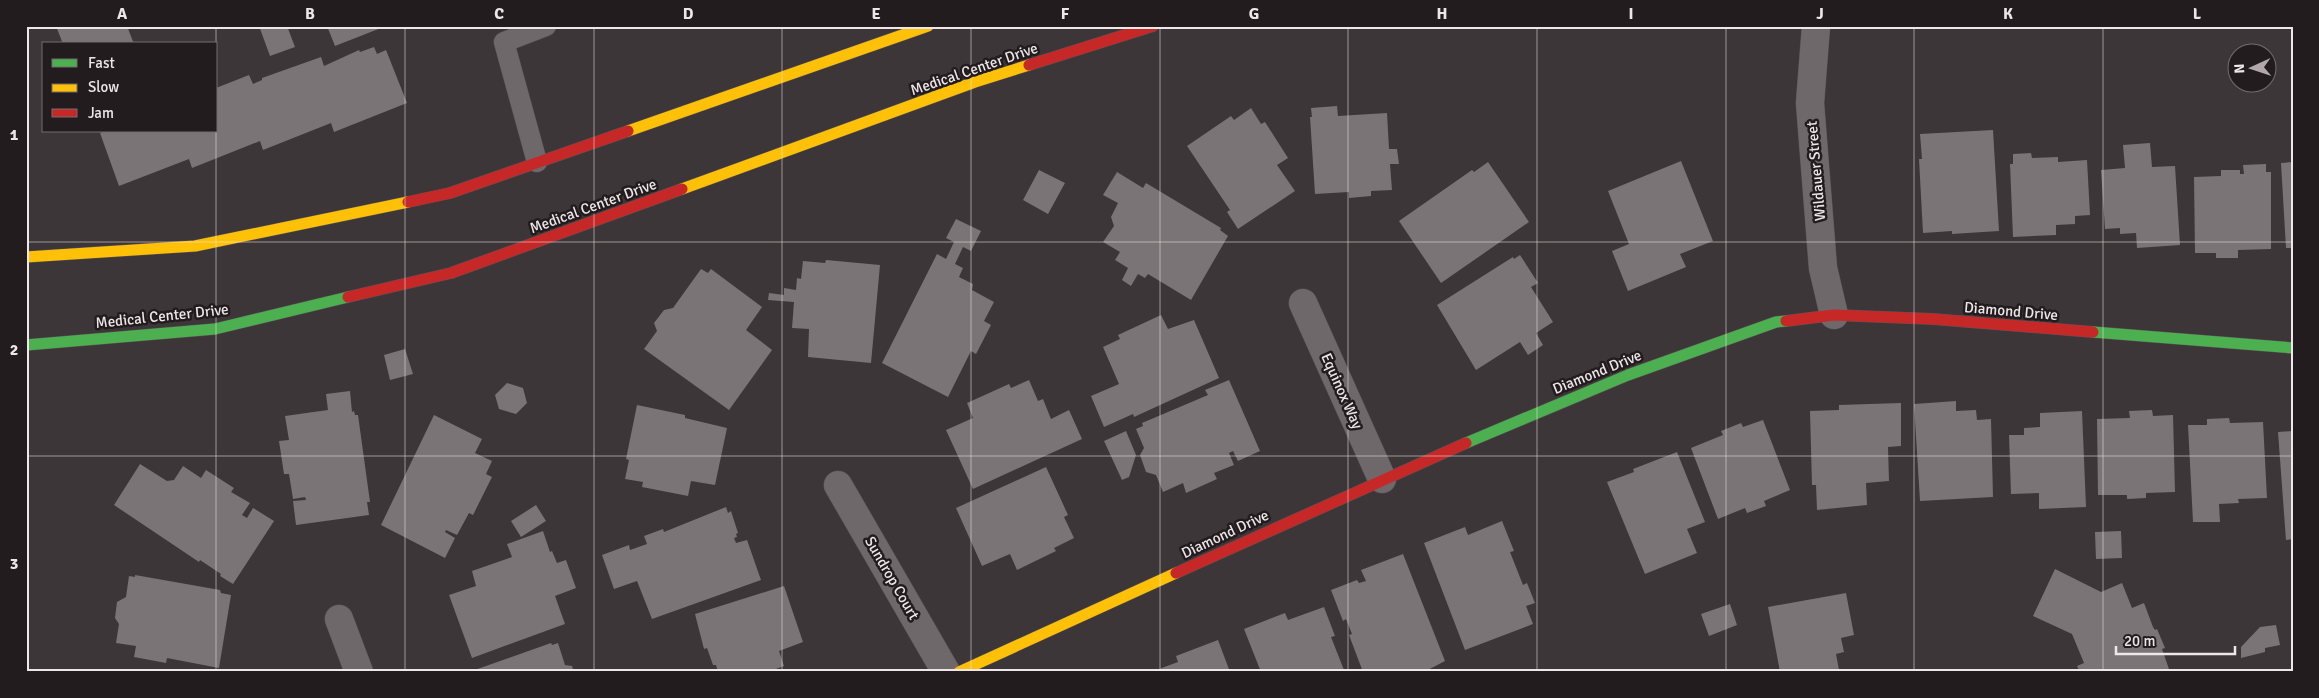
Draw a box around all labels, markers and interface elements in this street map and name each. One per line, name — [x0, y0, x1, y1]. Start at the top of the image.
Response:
text: A — [117, 4, 128, 24]
text: B — [305, 4, 315, 24]
text: C — [494, 4, 504, 24]
text: D — [683, 4, 694, 24]
text: E — [871, 4, 881, 24]
text: F — [1061, 4, 1070, 24]
text: G — [1249, 4, 1259, 24]
text: H — [1437, 4, 1447, 24]
text: I — [1628, 4, 1634, 24]
text: J — [1816, 4, 1824, 24]
text: K — [2003, 4, 2013, 24]
text: L — [2193, 4, 2202, 24]
street label: Medical Center Drive — [908, 39, 1040, 99]
legend — [42, 42, 218, 132]
north arrow — [2226, 42, 2276, 92]
text: Fast — [88, 54, 115, 72]
text: N — [2231, 63, 2248, 74]
text: Slow — [88, 78, 119, 96]
text: Jam — [88, 104, 114, 122]
street label: Wildauer Street — [1803, 120, 1829, 222]
text: 1 — [10, 125, 19, 145]
street label: Medical Center Drive — [527, 175, 659, 237]
street label: Diamond Drive — [1963, 298, 2059, 324]
street label: Medical Center Drive — [95, 300, 229, 332]
text: 2 — [10, 340, 18, 360]
street label: Diamond Drive — [1550, 346, 1644, 398]
street label: Equinox Way — [1317, 350, 1367, 432]
street label: Diamond Drive — [1179, 506, 1271, 562]
street label: Sundrop Court — [861, 533, 923, 623]
text: 3 — [10, 554, 18, 574]
scale bar — [2116, 623, 2235, 655]
text: 20 m — [2124, 632, 2155, 650]

